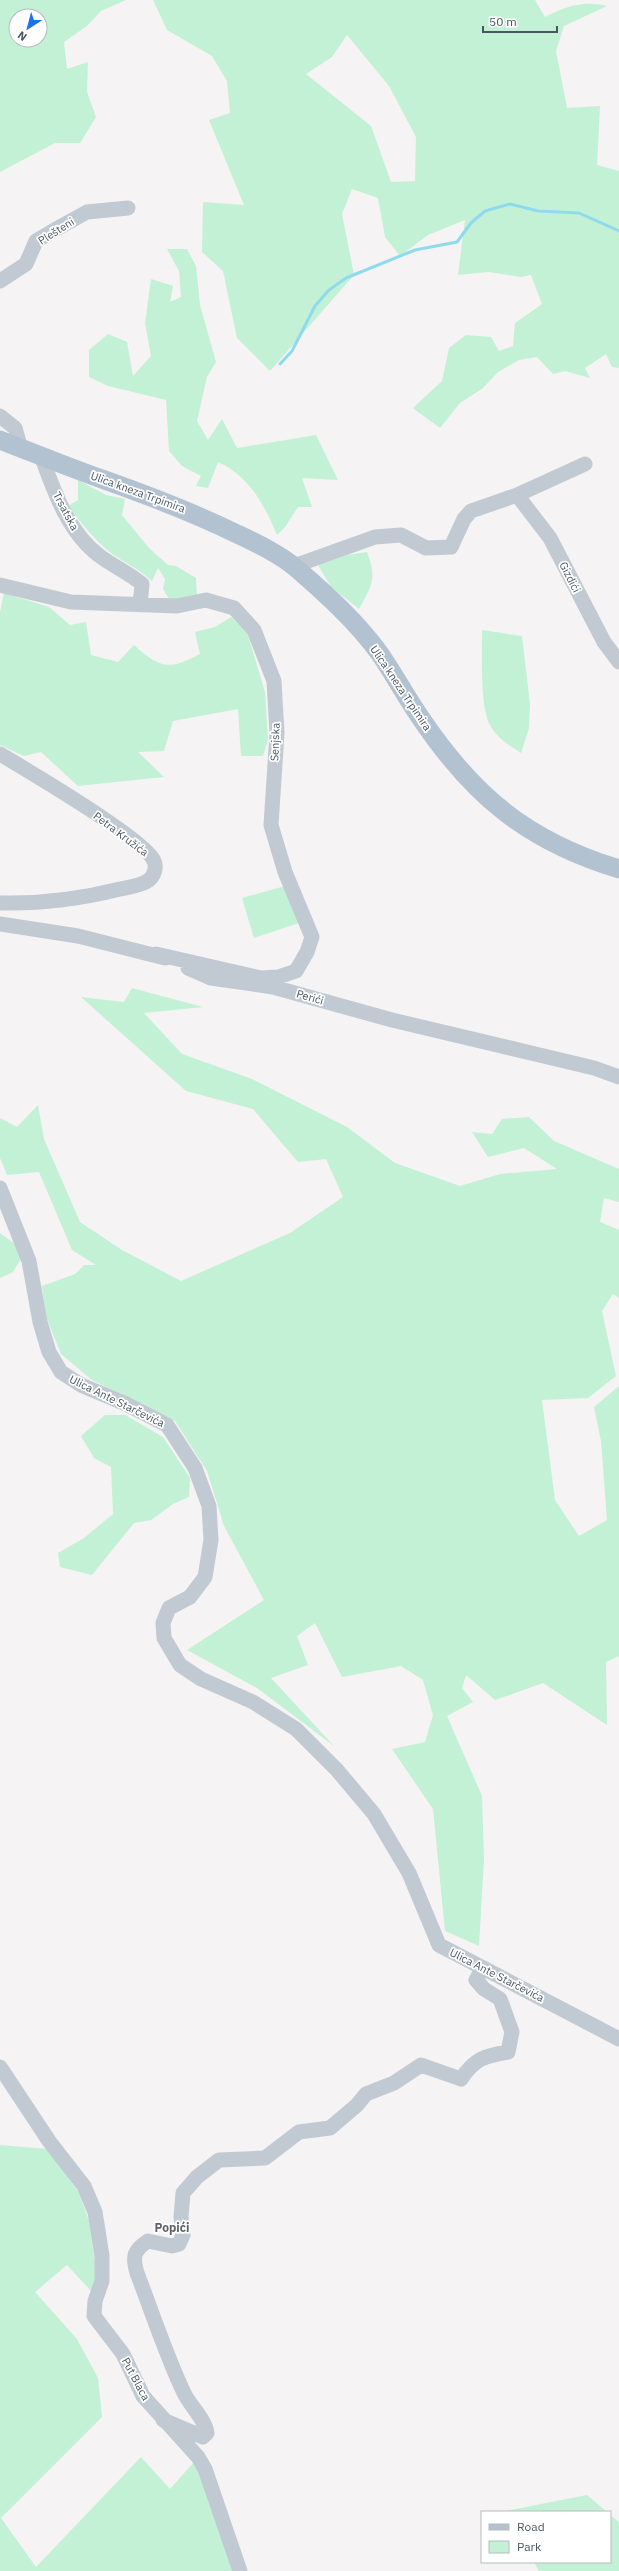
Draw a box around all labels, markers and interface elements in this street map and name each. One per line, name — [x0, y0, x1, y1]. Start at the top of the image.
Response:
north arrow — [8, 8, 48, 48]
scale bar — [483, 8, 557, 34]
text: 50 m — [489, 14, 517, 29]
text: N — [15, 28, 29, 44]
street label: Plešteni — [35, 215, 77, 247]
street label: Ulica kneza Trpimira — [89, 468, 187, 516]
street label: Trsatska — [50, 489, 82, 533]
street label: Gizdići — [556, 559, 584, 595]
street label: Ulica kneza Trpimira — [367, 643, 435, 733]
street label: Senjska — [267, 722, 283, 761]
street label: Petra Kružića — [91, 809, 151, 859]
street label: Perići — [295, 986, 325, 1008]
street label: Ulica Ante Starčevića — [67, 1372, 167, 1430]
street label: Ulica Ante Starčevića — [447, 1945, 547, 2005]
district label: Popići — [155, 2220, 189, 2235]
street label: Put Blaca — [119, 2355, 153, 2403]
legend — [481, 2511, 611, 2563]
text: Road — [517, 2519, 545, 2534]
text: Park — [517, 2539, 542, 2554]

